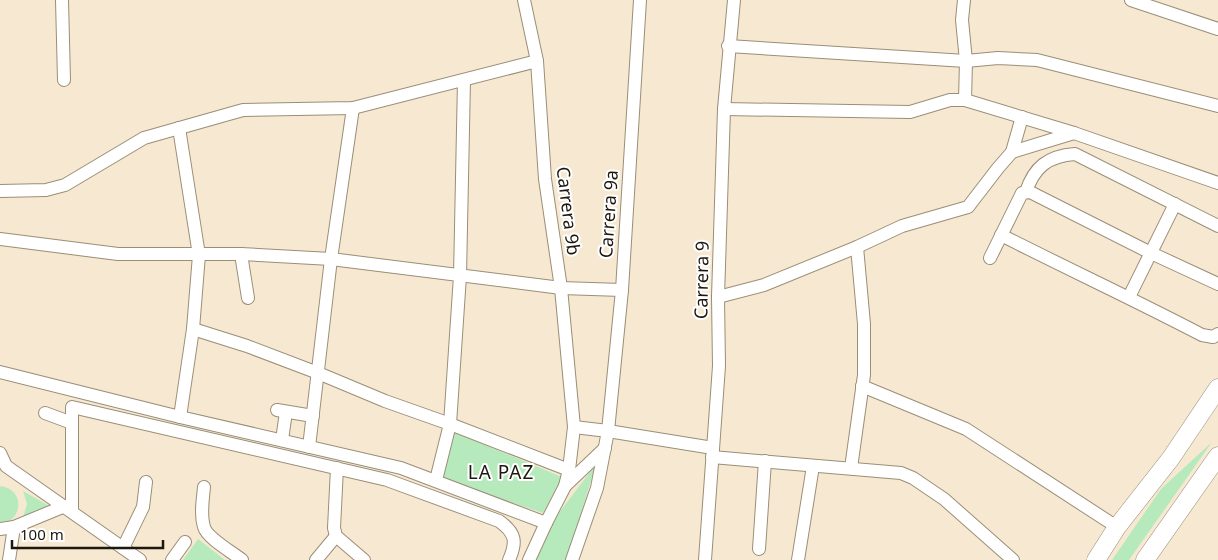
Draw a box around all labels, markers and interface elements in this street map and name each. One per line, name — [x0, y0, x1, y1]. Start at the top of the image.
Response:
street label: Carrera 9b — [552, 165, 586, 257]
street label: Carrera 9a — [593, 169, 623, 259]
street label: Carrera 9 — [688, 241, 714, 319]
district label: LA PAZ — [468, 459, 534, 485]
scale bar — [12, 518, 164, 550]
text: 100 m — [20, 524, 64, 544]

